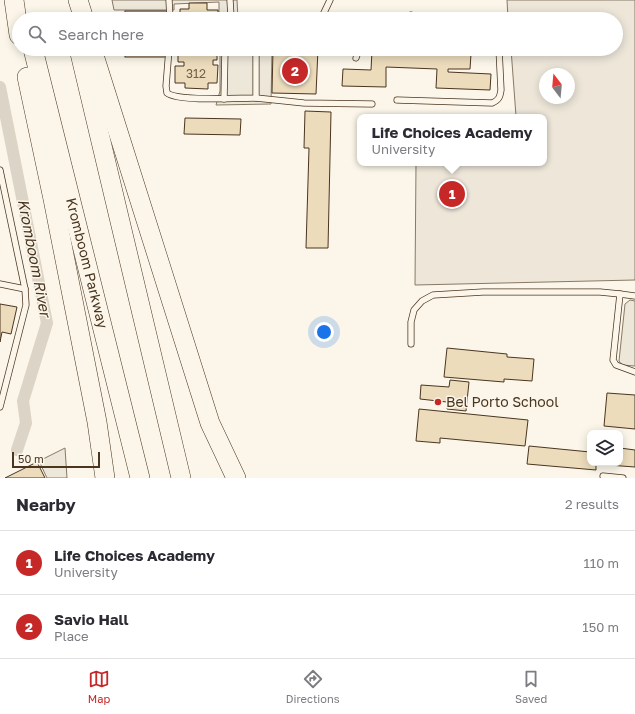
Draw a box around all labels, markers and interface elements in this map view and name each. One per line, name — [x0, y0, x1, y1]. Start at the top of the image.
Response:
search box — [12, 12, 623, 56]
icon: search — [26, 23, 48, 45]
text: Search here — [58, 25, 144, 43]
pin: 2 — [282, 56, 308, 86]
house number: 312 — [186, 66, 206, 81]
north arrow — [539, 68, 575, 104]
popup — [357, 114, 547, 166]
text: Life Choices Academy — [372, 123, 532, 141]
text: University — [372, 141, 435, 157]
pin: 1 — [439, 179, 465, 209]
street label: Kromboom Parkway — [63, 196, 112, 330]
water label: Kromboom River — [15, 197, 56, 320]
your location — [314, 322, 334, 342]
place label: Bel Porto School — [446, 393, 559, 410]
marker: Bel Porto School — [433, 397, 443, 407]
map controls — [587, 430, 623, 466]
button: layers — [587, 430, 623, 466]
scale bar — [12, 450, 100, 469]
text: 50 m — [18, 452, 44, 465]
text: Nearby — [16, 494, 76, 515]
text: 2 results — [565, 496, 619, 512]
text: Life Choices Academy — [54, 546, 215, 564]
text: 1 — [26, 555, 32, 571]
text: 110 m — [584, 555, 619, 571]
text: University — [54, 564, 118, 580]
text: Savio Hall — [54, 610, 129, 628]
text: 2 — [25, 619, 33, 635]
text: 150 m — [582, 619, 619, 635]
text: Place — [54, 628, 89, 644]
tab: Map — [88, 668, 110, 705]
tab: Directions — [286, 668, 340, 705]
tab: Saved — [515, 668, 547, 705]

